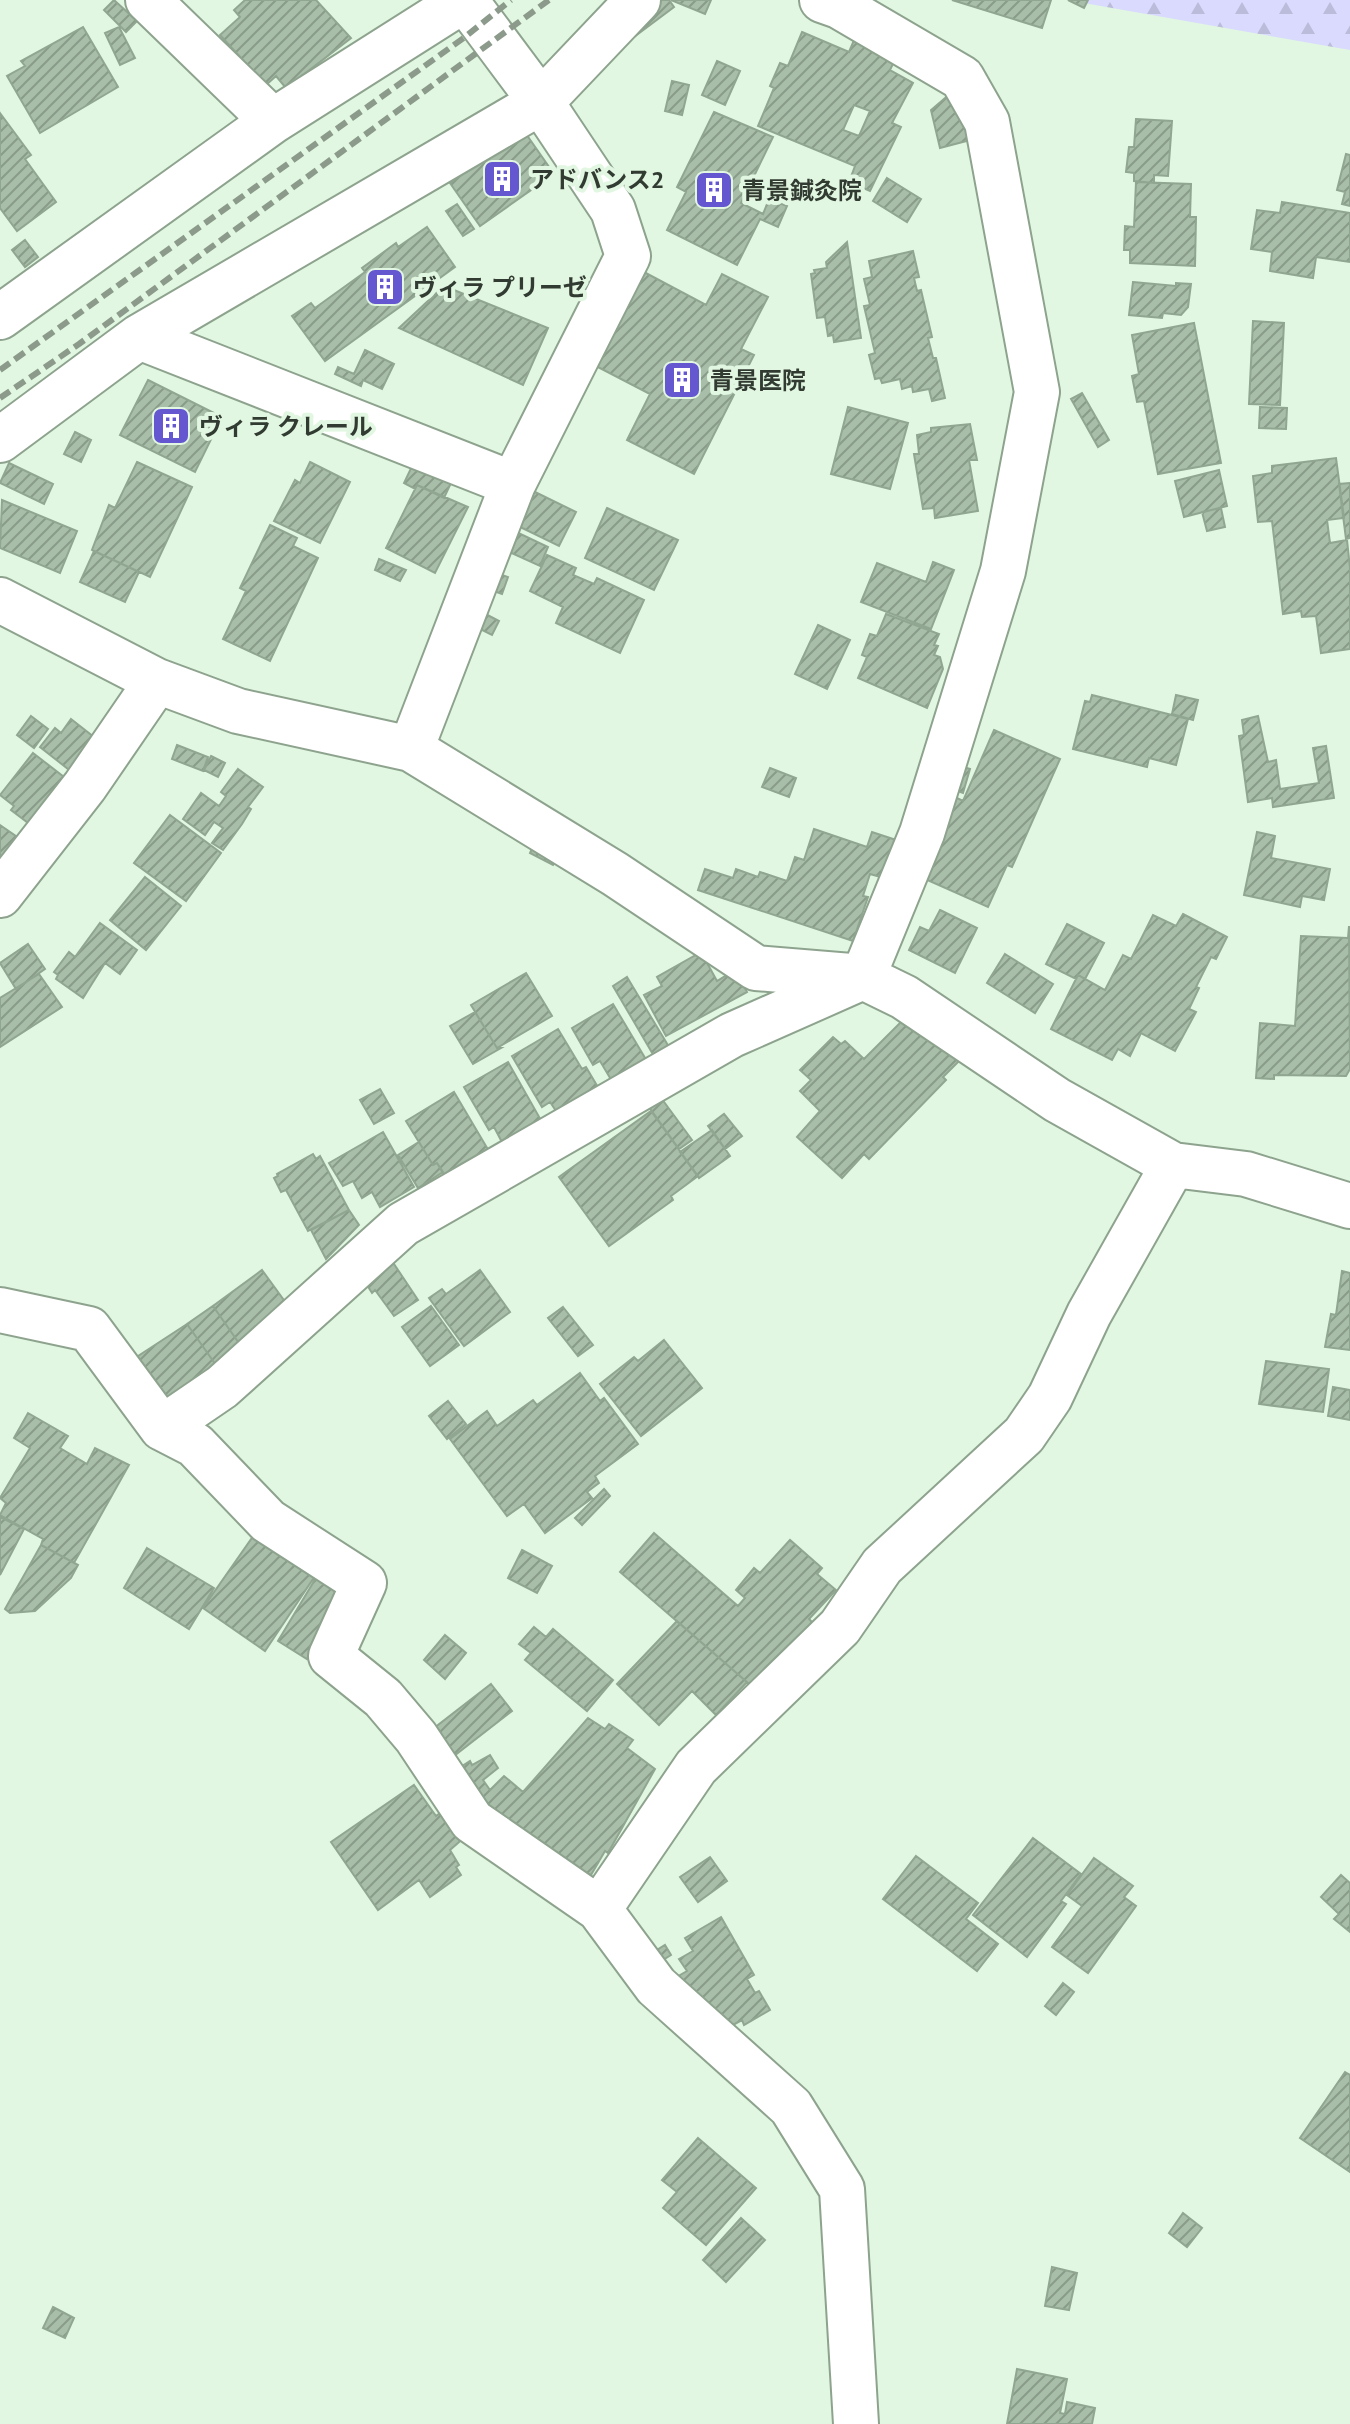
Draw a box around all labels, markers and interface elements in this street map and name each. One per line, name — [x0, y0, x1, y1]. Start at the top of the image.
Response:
building icon: アドバンス2 — [481, 158, 523, 200]
place label: アドバンス2 — [530, 164, 664, 195]
building icon: 青景鍼灸院 — [693, 169, 735, 211]
place label: 青景鍼灸院 — [742, 175, 862, 206]
building icon: ヴィラ プリーゼ — [364, 266, 406, 308]
place label: ヴィラ プリーゼ — [413, 272, 587, 303]
building icon: 青景医院 — [661, 359, 703, 401]
place label: 青景医院 — [710, 365, 806, 396]
building icon: ヴィラ クレール — [150, 405, 192, 447]
place label: ヴィラ クレール — [199, 411, 373, 442]

